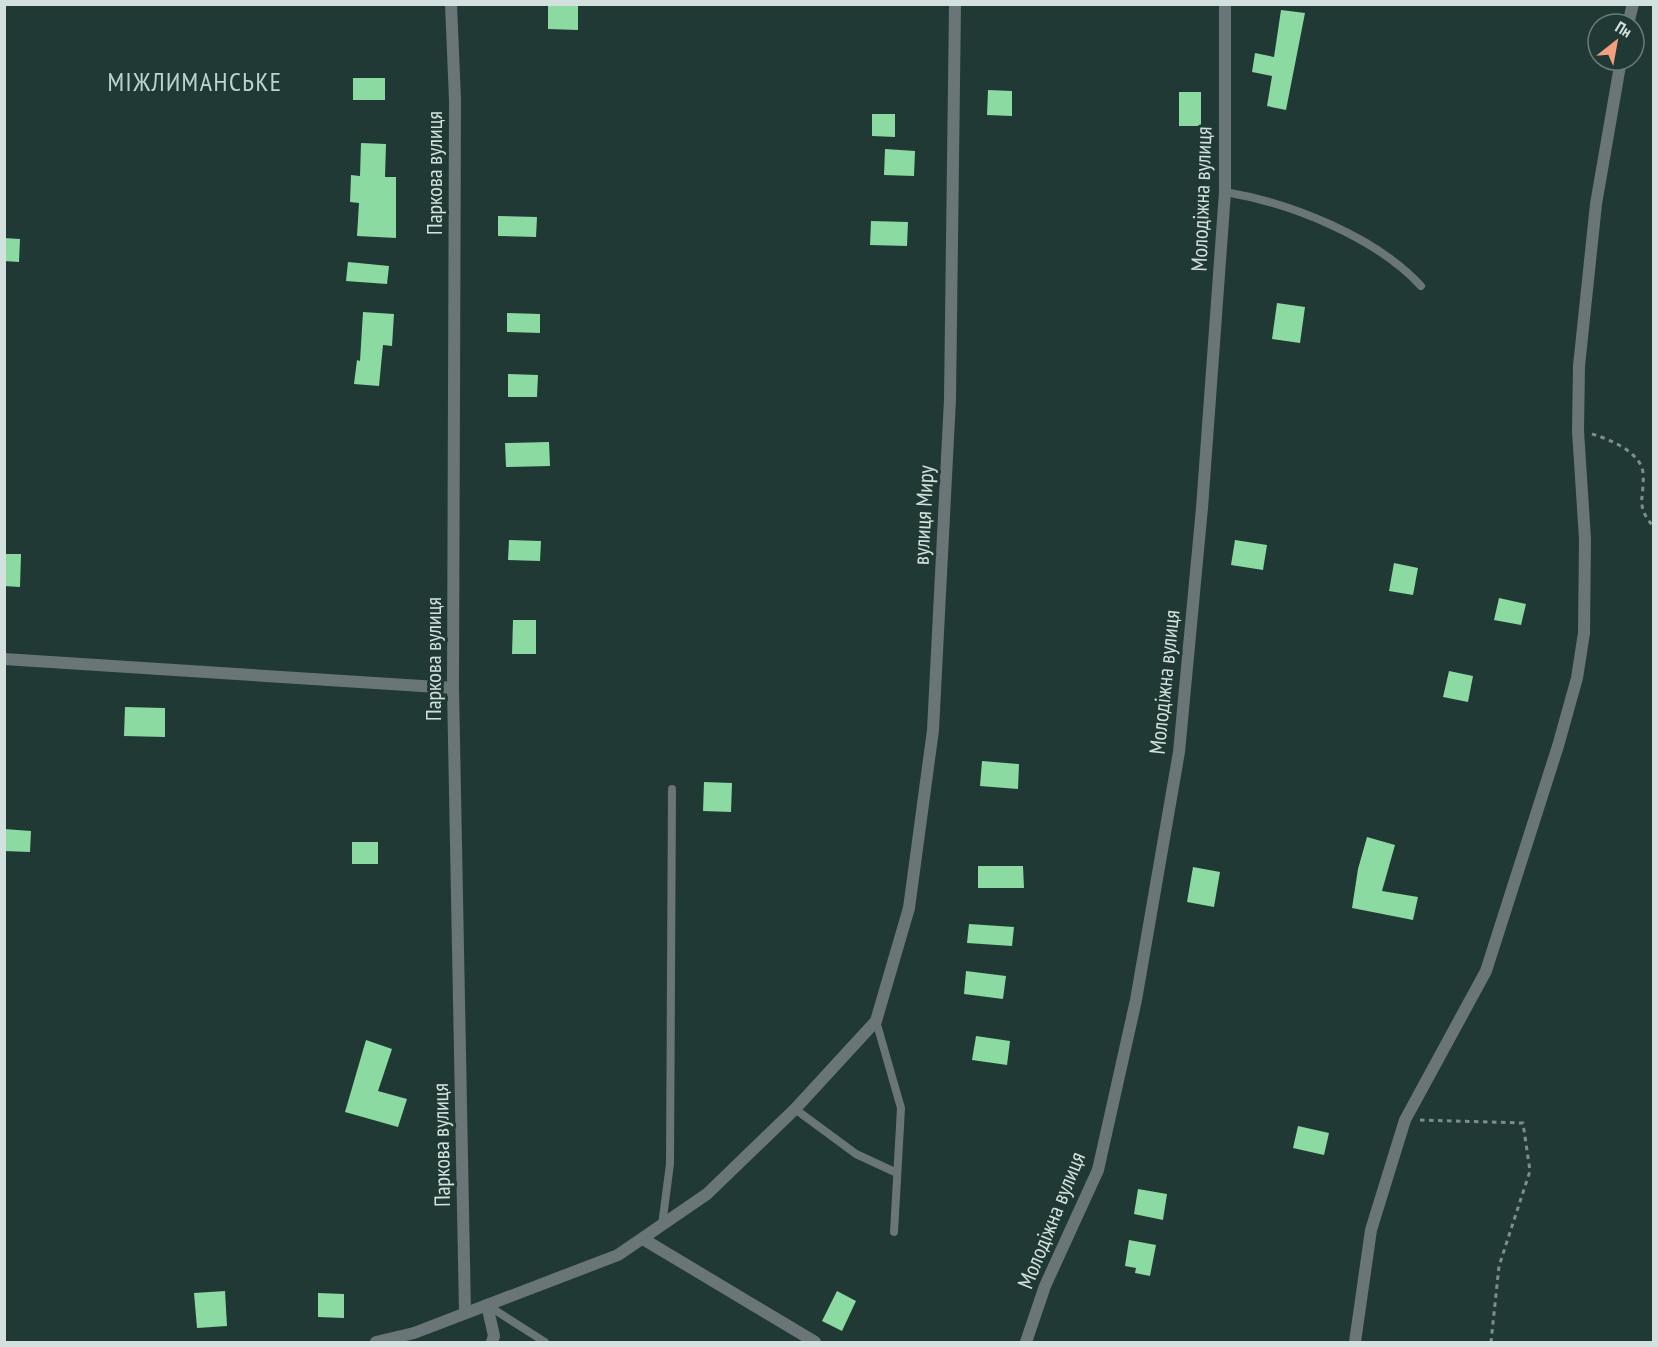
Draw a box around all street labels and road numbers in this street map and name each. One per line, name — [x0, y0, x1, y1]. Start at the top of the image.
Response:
street label: Паркова вулиця — [420, 111, 448, 235]
street label: Молодіжна вулиця — [1184, 126, 1218, 272]
street label: вулиця Миру — [906, 464, 940, 566]
street label: Паркова вулиця — [419, 597, 447, 721]
street label: Молодіжна вулиця — [1143, 608, 1185, 756]
street label: Паркова вулиця — [426, 1083, 456, 1207]
street label: Молодіжна вулиця — [1011, 1148, 1091, 1292]

